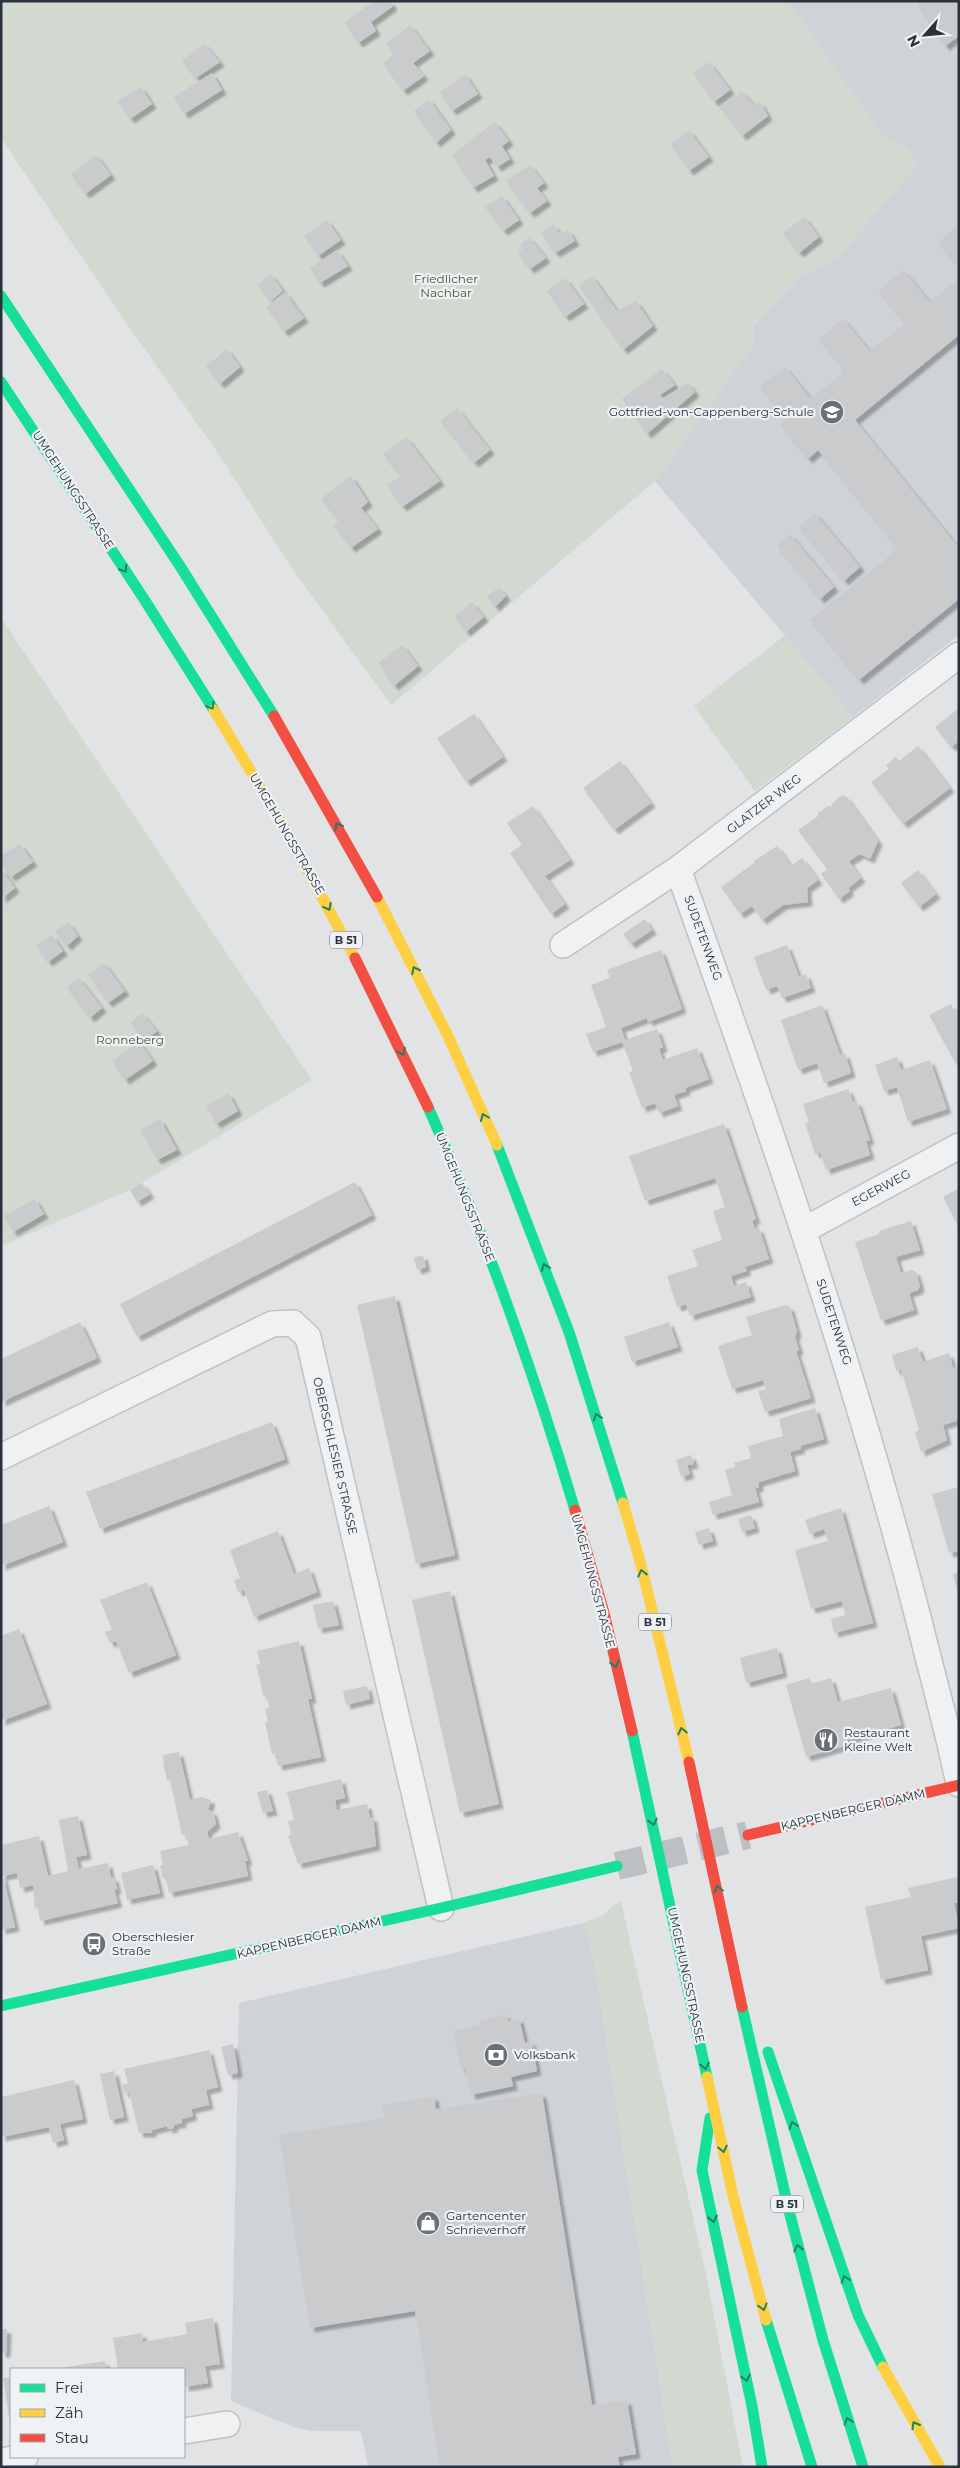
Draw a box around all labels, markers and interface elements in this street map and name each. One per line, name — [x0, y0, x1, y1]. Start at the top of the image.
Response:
north arrow — [900, 10, 950, 60]
text: N — [903, 32, 924, 50]
park label: Friedlicher Nachbar — [414, 271, 478, 300]
school or university icon: Gottfried-von-Cappenberg-Schule — [819, 399, 845, 425]
place label: Gottfried-von-Cappenberg-Schule — [609, 404, 814, 419]
street label: UMGEHUNGSSTRASSE — [30, 428, 117, 552]
one-way arrow — [118, 563, 128, 572]
one-way arrow — [205, 701, 215, 710]
street label: UMGEHUNGSSTRASSE — [246, 770, 328, 897]
street label: GLATZER WEG — [723, 771, 804, 837]
one-way arrow — [335, 823, 345, 832]
street label: SUDETENWEG — [681, 893, 726, 983]
one-way arrow — [322, 902, 332, 911]
road number: B 51 — [330, 932, 362, 948]
one-way arrow — [411, 966, 421, 975]
park label: Ronneberg — [96, 1032, 164, 1047]
one-way arrow — [395, 1047, 406, 1056]
one-way arrow — [479, 1113, 490, 1122]
street label: UMGEHUNGSSTRASSE — [433, 1130, 498, 1264]
street label: EGERWEG — [849, 1166, 913, 1209]
one-way arrow — [541, 1263, 551, 1272]
street label: SUDETENWEG — [813, 1277, 855, 1367]
street label: OBERSCHLESIER STRASSE — [310, 1375, 361, 1536]
one-way arrow — [593, 1414, 603, 1422]
street label: UMGEHUNGSSTRASSE — [568, 1512, 619, 1650]
one-way arrow — [637, 1569, 648, 1578]
road number: B 51 — [639, 1614, 671, 1630]
one-way arrow — [609, 1659, 620, 1668]
place label: Restaurant Kleine Welt — [844, 1725, 913, 1754]
one-way arrow — [677, 1726, 688, 1735]
restaurant icon: Restaurant Kleine Welt — [813, 1727, 839, 1753]
street label: KAPPENBERGER DAMM — [779, 1786, 927, 1833]
one-way arrow — [647, 1817, 657, 1826]
one-way arrow — [713, 1885, 724, 1894]
street label: UMGEHUNGSSTRASSE — [665, 1906, 708, 2044]
street label: KAPPENBERGER DAMM — [235, 1914, 383, 1961]
place label: Oberschlesier Straße — [112, 1929, 195, 1958]
bus stop icon: Oberschlesier Straße — [81, 1931, 107, 1957]
bank icon: Volksbank — [483, 2042, 509, 2068]
place label: Volksbank — [514, 2047, 577, 2062]
one-way arrow — [699, 2062, 710, 2071]
one-way arrow — [788, 2121, 798, 2129]
one-way arrow — [717, 2145, 728, 2154]
road number: B 51 — [771, 2196, 803, 2212]
place label: Gartencenter Schrieverhoff — [446, 2208, 526, 2237]
shop icon: Gartencenter Schrieverhoff — [415, 2210, 441, 2236]
one-way arrow — [707, 2214, 717, 2223]
one-way arrow — [793, 2243, 804, 2252]
one-way arrow — [841, 2275, 851, 2283]
one-way arrow — [758, 2302, 768, 2310]
legend — [10, 2368, 185, 2458]
one-way arrow — [740, 2373, 751, 2382]
text: Frei — [55, 2378, 83, 2397]
text: Zäh — [55, 2403, 84, 2422]
one-way arrow — [843, 2417, 853, 2425]
one-way arrow — [911, 2421, 921, 2430]
text: Stau — [55, 2428, 89, 2447]

